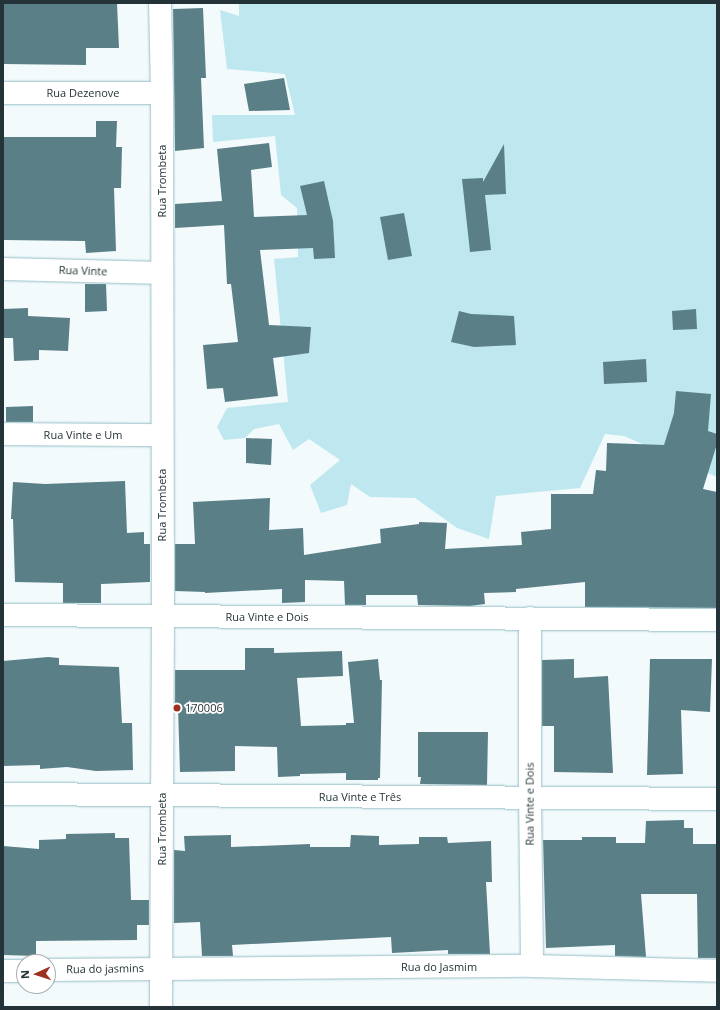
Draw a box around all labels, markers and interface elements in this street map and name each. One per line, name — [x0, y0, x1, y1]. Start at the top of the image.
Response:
street label: Rua Dezenove — [46, 86, 120, 100]
street label: Rua Trombeta — [155, 145, 169, 217]
street label: Rua Vinte — [58, 264, 108, 278]
street label: Rua Vinte e Um — [44, 428, 122, 442]
street label: Rua Trombeta — [155, 469, 169, 541]
street label: Rua Vinte e Dois — [225, 610, 309, 624]
place label: 170006 — [185, 701, 223, 715]
marker: 170006 — [172, 703, 182, 713]
street label: Rua Vinte e Dois — [523, 762, 537, 846]
street label: Rua Vinte e Três — [319, 790, 401, 804]
street label: Rua Trombeta — [155, 793, 169, 865]
north arrow — [16, 954, 56, 994]
street label: Rua do Jasmim — [401, 960, 477, 974]
street label: Rua do jasmins — [66, 962, 144, 976]
text: N — [17, 970, 32, 979]

